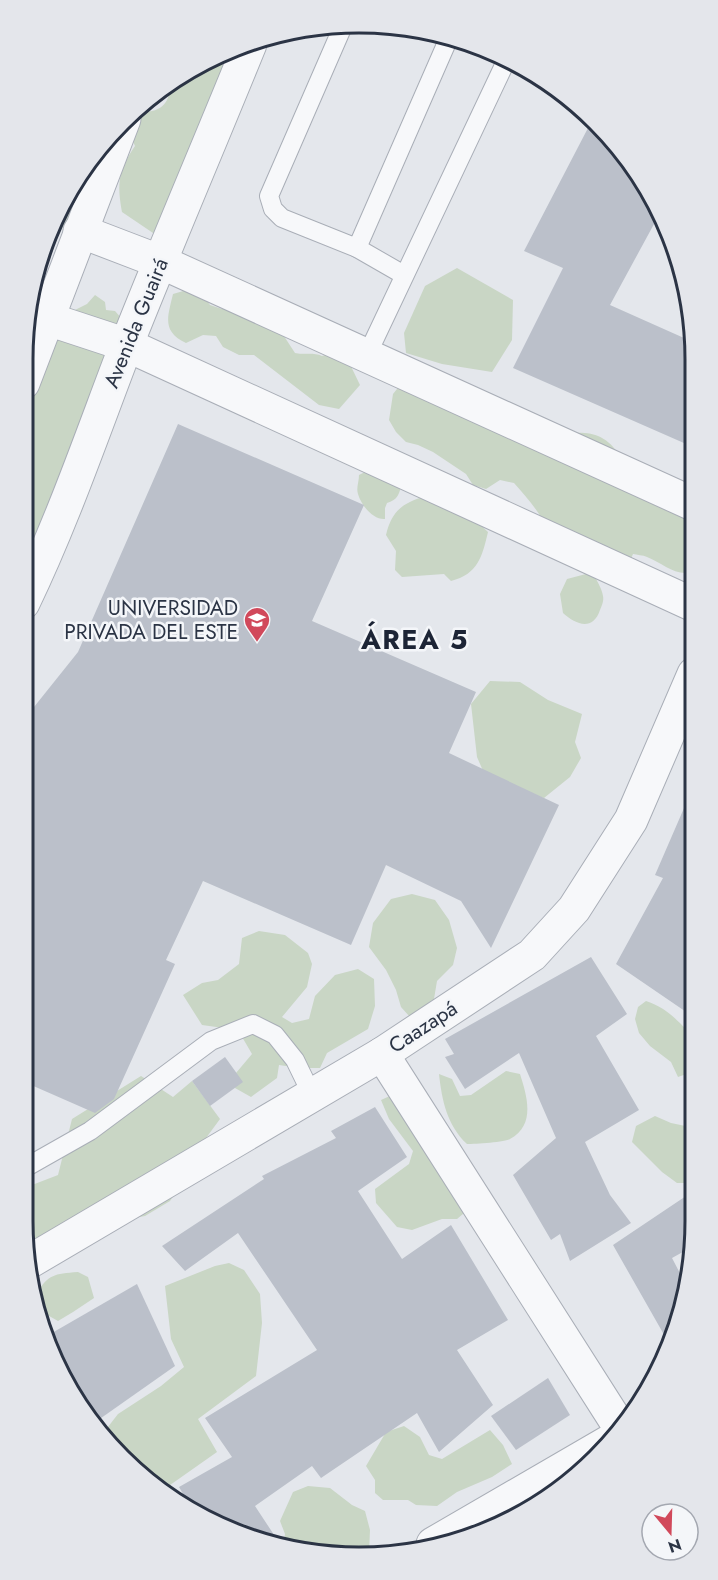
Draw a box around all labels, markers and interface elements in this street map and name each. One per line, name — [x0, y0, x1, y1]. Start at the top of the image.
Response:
street label: Avenida Guairá — [96, 254, 176, 392]
place label: UNIVERSIDAD PRIVADA DEL ESTE — [64, 593, 238, 647]
school or university icon: UNIVERSIDAD PRIVADA DEL ESTE — [242, 605, 272, 643]
district label: ÁREA 5 — [360, 620, 469, 659]
street label: Caazapá — [383, 994, 463, 1060]
north arrow — [640, 1502, 700, 1562]
text: N — [665, 1533, 684, 1559]

